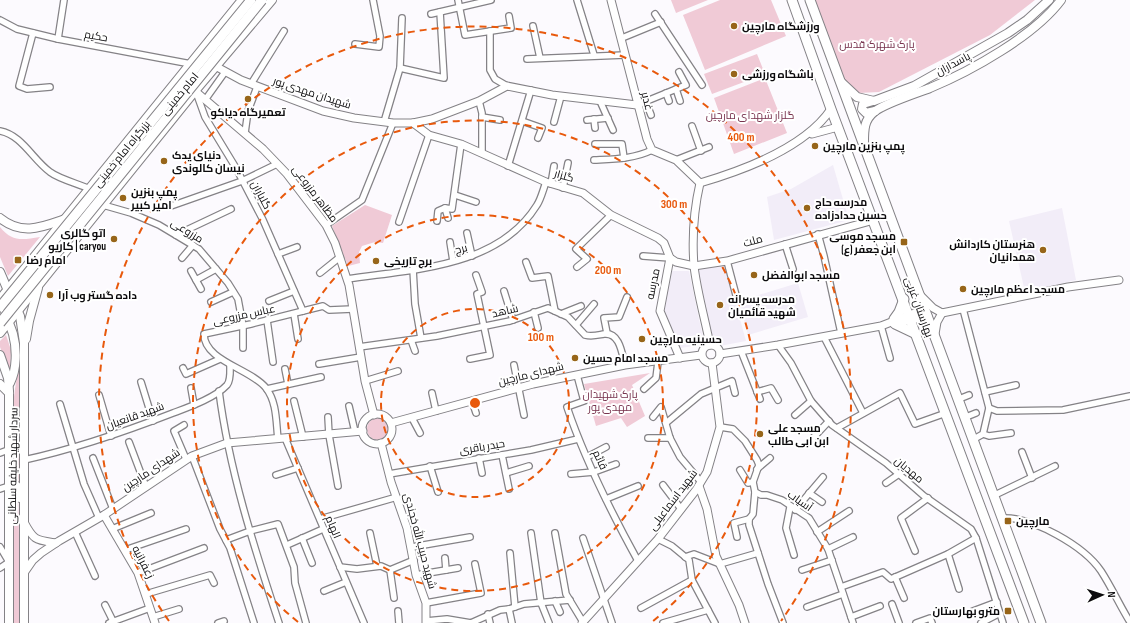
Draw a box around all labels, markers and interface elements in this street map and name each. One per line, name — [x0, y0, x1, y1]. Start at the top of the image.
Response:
place label: ورزشگاه مارچین — [742, 20, 820, 35]
marker: ورزشگاه مارچین — [729, 21, 739, 31]
street label: حکیم — [83, 28, 109, 45]
park label: پارک شهرک قدس — [839, 38, 915, 51]
street label: پاسداران — [933, 49, 973, 78]
place label: باشگاه ورزشی — [742, 68, 814, 82]
marker: باشگاه ورزشی — [729, 69, 739, 79]
street label: امام خمینی — [158, 70, 202, 119]
street label: شهیدان مهدی پور — [270, 74, 353, 112]
street label: غدیر — [638, 89, 656, 112]
marker: تعمیرگاه دیاکو — [243, 94, 253, 104]
place label: تعمیرگاه دیاکو — [210, 106, 287, 120]
park label: گلزار شهدای مارچین — [706, 109, 794, 122]
street label: بزرگراه امام خمینی — [91, 118, 154, 191]
text: 400 m — [728, 130, 754, 145]
place label: پمپ بنزین مارچین — [823, 140, 905, 155]
marker: پمپ بنزین مارچین — [810, 141, 820, 151]
place label: دنیای یدک نیسان کالوندی — [172, 149, 245, 176]
marker: دنیای یدک نیسان کالوندی — [159, 156, 169, 166]
street label: مظاهر مزروعی — [289, 163, 341, 225]
street label: گلزار — [552, 167, 575, 185]
street label: گلباران — [248, 178, 274, 212]
place label: پمپ بنزین امیر کبیر — [130, 186, 177, 212]
marker: پمپ بنزین امیر کبیر — [118, 193, 128, 203]
place label: مدرسه حاج حسین حدادزاده — [815, 196, 887, 222]
text: 300 m — [661, 197, 687, 212]
marker: مدرسه حاج حسین حدادزاده — [802, 203, 812, 213]
street label: مزروعی — [169, 216, 205, 246]
place label: اتو گالری کاریو | caryou — [48, 227, 106, 254]
place label: مسجد موسی ابن جعفر (ع) — [829, 230, 896, 257]
street label: ملت — [742, 232, 764, 250]
marker: اتو گالری کاریو | caryou — [109, 234, 119, 244]
marker: مسجد موسی ابن جعفر (ع) — [899, 237, 909, 247]
place label: هنرستان کاردانش همدانیان — [949, 238, 1035, 264]
street label: برج — [453, 241, 469, 258]
marker: هنرستان کاردانش همدانیان — [1038, 245, 1048, 255]
place label: امام رضا — [26, 254, 66, 268]
marker: امام رضا — [13, 255, 23, 265]
place label: برج تاریخی — [384, 255, 432, 269]
marker: برج تاریخی — [371, 256, 381, 266]
text: 200 m — [595, 263, 621, 278]
street label: مدرسه — [643, 267, 663, 301]
place label: مسجد ابوالفضل — [762, 269, 840, 283]
marker: مسجد ابوالفضل — [749, 270, 759, 280]
street label: بهارستان غربی — [902, 275, 936, 339]
place label: مسجد اعظم مارچین — [971, 283, 1065, 298]
marker: مسجد اعظم مارچین — [958, 284, 968, 294]
place label: داده گستر وب آرا — [58, 289, 137, 303]
marker: داده گستر وب آرا — [45, 290, 55, 300]
place label: مدرسه پسرانه شهید قائمیان — [728, 293, 796, 320]
marker: مدرسه پسرانه شهید قائمیان — [715, 300, 725, 310]
street label: عباس مزروعی — [212, 302, 276, 328]
street label: شاهد — [490, 302, 520, 320]
text: 100 m — [528, 330, 554, 345]
place label: حسینیه مارچین — [650, 333, 722, 348]
marker: حسینیه مارچین — [637, 334, 647, 344]
place label: مسجد امام حسین — [583, 352, 668, 366]
marker: مسجد امام حسین — [570, 353, 580, 363]
street label: شهدای مارچین — [497, 360, 565, 388]
park label: پارک شهیدان مهدی پور — [582, 388, 638, 414]
centre of rings — [468, 396, 482, 410]
street label: شهید قانعیان — [104, 399, 166, 433]
street label: سردار شهید خلیفه سلطانی — [5, 407, 21, 525]
place label: مسجد علی ابن ابی طالب — [768, 422, 829, 448]
marker: مسجد علی ابن ابی طالب — [755, 429, 765, 439]
street label: حیدر باقری — [458, 437, 506, 457]
street label: شهدای مارچین — [120, 446, 182, 494]
street label: قائم — [589, 448, 610, 472]
street label: مهدیان — [892, 454, 926, 486]
street label: شهید اسماعیلی — [646, 467, 700, 533]
street label: آسیاب — [785, 488, 815, 514]
street label: شهید حبیب الله خجندی — [401, 491, 441, 590]
street label: الهام — [322, 514, 344, 541]
place label: مارچین — [1016, 515, 1050, 530]
marker: مارچین — [1003, 516, 1013, 526]
street label: زعفرانیه — [129, 543, 157, 581]
north arrow — [1082, 575, 1122, 615]
text: N — [1105, 591, 1118, 598]
place label: مترو بهارستان — [932, 605, 1000, 619]
marker: مترو بهارستان — [1003, 606, 1013, 616]

